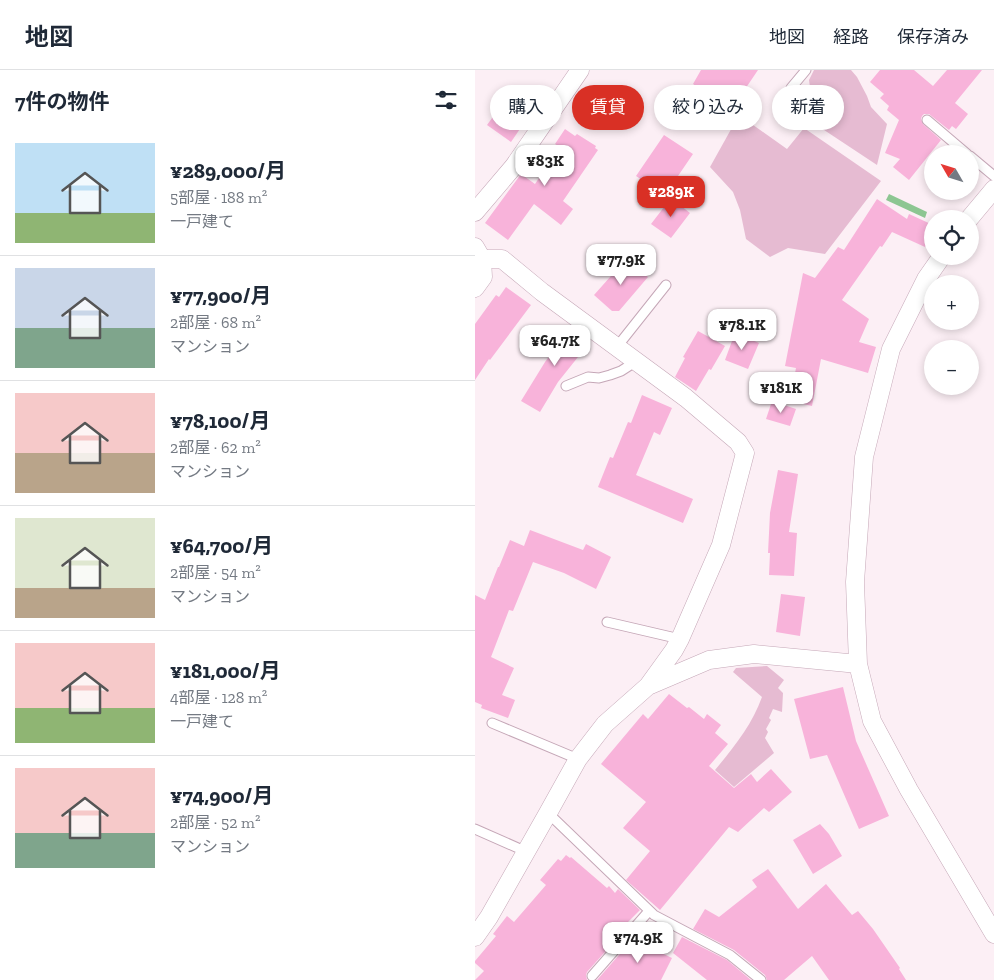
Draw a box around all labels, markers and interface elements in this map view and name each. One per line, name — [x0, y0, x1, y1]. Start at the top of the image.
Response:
text: 地図 — [25, 22, 73, 51]
text: 地図 — [769, 26, 805, 48]
text: 経路 — [833, 26, 869, 48]
text: 保存済み — [897, 26, 969, 48]
chip: 購入 — [490, 85, 562, 130]
chip: 賃貸 — [572, 85, 644, 130]
chip: 絞り込み — [654, 85, 762, 130]
chip: 新着 — [772, 85, 844, 130]
icon: filters — [432, 86, 460, 114]
text: 7件の物件 — [15, 89, 109, 114]
pin: ¥83K — [515, 144, 575, 187]
north arrow — [924, 145, 979, 200]
map controls — [924, 145, 979, 395]
text: ¥83K — [526, 151, 564, 170]
text: ¥289,000/月 — [170, 158, 286, 183]
icon: home — [55, 163, 115, 223]
pin: ¥289K — [636, 176, 706, 218]
text: ¥289K — [648, 182, 694, 201]
text: 5部屋 · 188 m² — [170, 188, 267, 207]
button: locate — [924, 210, 979, 265]
text: 一戸建て — [170, 212, 234, 231]
pin: ¥77.9K — [580, 244, 662, 286]
text: ¥77.9K — [597, 250, 645, 269]
button: + — [924, 275, 979, 330]
text: ¥77,900/月 — [170, 283, 271, 308]
icon: home — [55, 288, 115, 348]
pin: ¥78.1K — [701, 308, 783, 351]
text: 2部屋 · 68 m² — [170, 313, 261, 332]
text: ¥78.1K — [719, 315, 765, 334]
pin: ¥64.7K — [514, 324, 596, 367]
text: ¥64.7K — [530, 331, 580, 350]
text: マンション — [170, 337, 250, 356]
button: − — [924, 340, 979, 395]
pin: ¥181K — [746, 372, 816, 414]
text: ¥181K — [760, 378, 802, 397]
text: ¥78,100/月 — [170, 408, 270, 433]
icon: home — [55, 413, 115, 473]
text: 2部屋 · 62 m² — [170, 438, 261, 457]
text: マンション — [170, 462, 250, 481]
text: ¥64,700/月 — [170, 533, 273, 558]
icon: home — [55, 538, 115, 598]
text: 2部屋 · 54 m² — [170, 563, 261, 582]
text: マンション — [170, 587, 250, 606]
text: ¥181,000/月 — [170, 658, 280, 683]
icon: home — [55, 663, 115, 723]
text: 4部屋 · 128 m² — [170, 688, 267, 707]
text: 一戸建て — [170, 712, 234, 731]
text: ¥74,900/月 — [170, 783, 273, 808]
icon: home — [55, 788, 115, 848]
text: 2部屋 · 52 m² — [170, 813, 260, 832]
text: マンション — [170, 837, 250, 856]
pin: ¥74.9K — [597, 922, 679, 964]
text: ¥74.9K — [613, 928, 663, 947]

